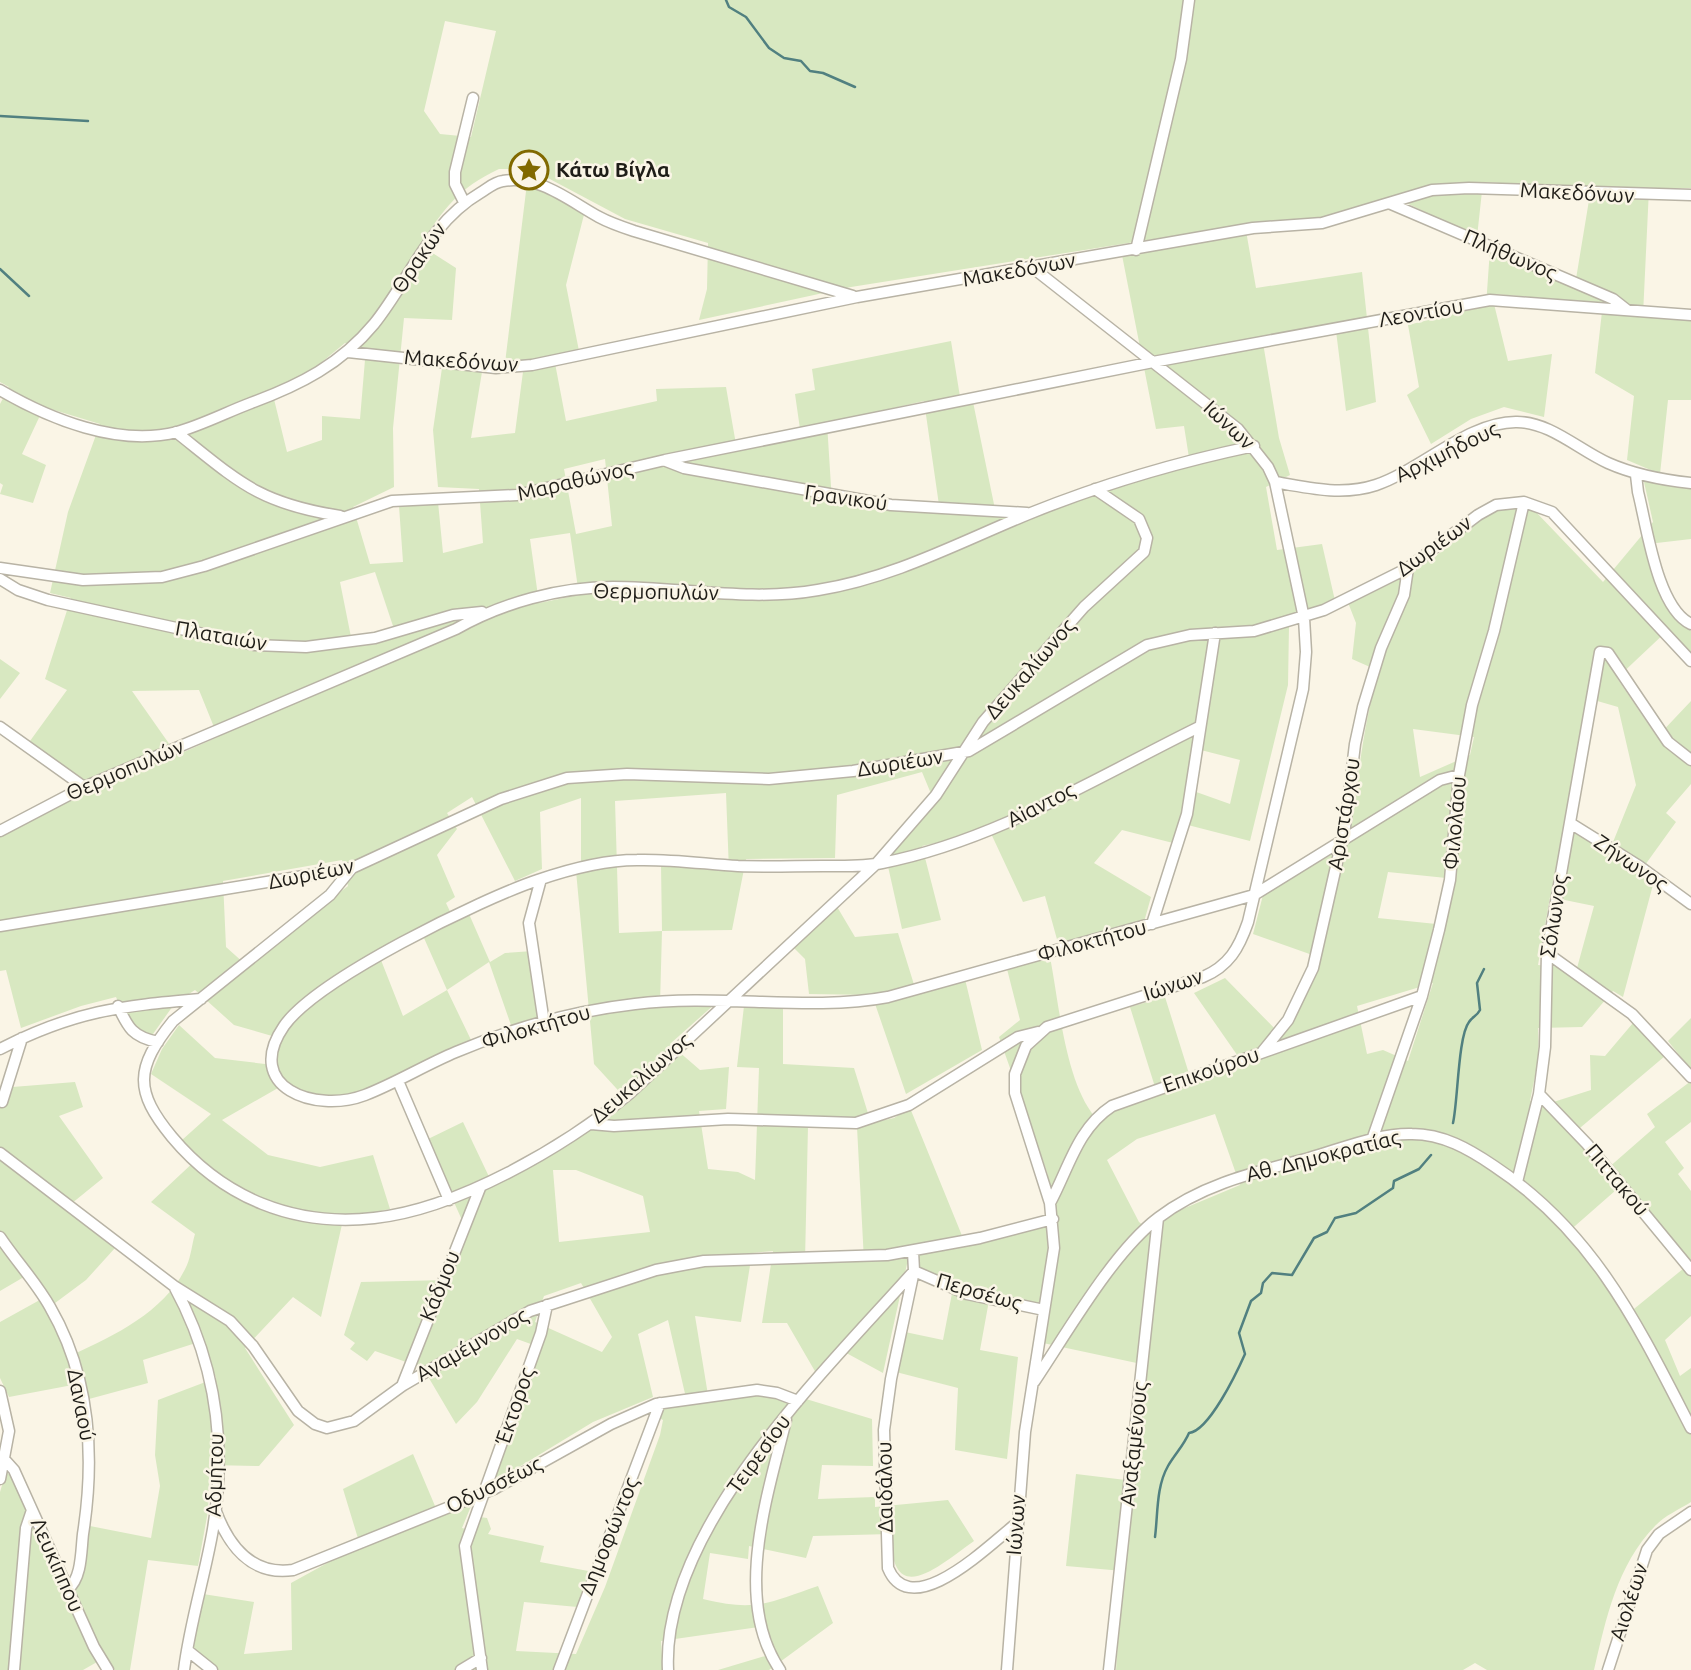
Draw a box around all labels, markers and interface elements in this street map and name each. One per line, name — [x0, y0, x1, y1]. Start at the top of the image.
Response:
place icon: Κάτω Βίγλα — [508, 149, 550, 191]
place label: Κάτω Βίγλα — [556, 157, 670, 181]
street label: Μακεδόνων — [1519, 177, 1635, 207]
street label: Θρακών — [386, 218, 450, 297]
street label: Πλήθωνος — [1460, 224, 1561, 285]
street label: Μακεδόνων — [960, 247, 1077, 291]
street label: Λεοντίου — [1377, 293, 1465, 331]
street label: Μακεδόνων — [403, 344, 519, 376]
street label: Ιώνων — [1199, 395, 1260, 454]
street label: Αρχιμήδους — [1391, 416, 1503, 486]
street label: Μαραθώνος — [515, 455, 635, 505]
street label: Γρανικού — [803, 479, 889, 515]
street label: Δωριέων — [1391, 510, 1476, 580]
street label: Θερμοπυλών — [593, 578, 719, 604]
street label: Δευκαλίωνος — [979, 613, 1079, 723]
street label: Πλαταιών — [174, 615, 269, 655]
street label: Θερμοπυλών — [62, 733, 187, 805]
street label: Δωριέων — [855, 743, 945, 781]
street label: Αριστάρχου — [1322, 756, 1364, 872]
street label: Φιλολάου — [1438, 775, 1470, 871]
street label: Aiαντος — [1003, 777, 1079, 831]
street label: Ζήνωνος — [1590, 829, 1673, 896]
street label: Δωριέων — [266, 853, 356, 893]
street label: Σόλωνος — [1535, 872, 1571, 959]
street label: Φιλοκτήτου — [1035, 914, 1149, 966]
street label: Ιώνων — [1140, 963, 1205, 1005]
street label: Φιλοκτήτου — [479, 999, 593, 1053]
street label: Δευκαλίωνος — [585, 1027, 696, 1127]
street label: Επικούρου — [1159, 1041, 1262, 1097]
street label: Αθ. Δημοκρατίας — [1243, 1124, 1403, 1186]
street label: Πιττακού — [1581, 1139, 1655, 1220]
street label: Κάδμου — [414, 1247, 464, 1324]
street label: Περσέως — [934, 1267, 1025, 1315]
street label: Αγαμέμνονος — [411, 1302, 532, 1386]
street label: Έκτορος — [489, 1364, 539, 1448]
street label: Δαναού — [63, 1367, 101, 1443]
street label: Αναξαμένους — [1115, 1380, 1153, 1507]
street label: Τειρεσίου — [722, 1409, 795, 1497]
street label: Αδμήτου — [201, 1433, 227, 1517]
street label: Δαιδάλου — [871, 1441, 897, 1533]
street label: Οδυσσέως — [442, 1450, 546, 1518]
street label: Δημοφώντος — [574, 1473, 643, 1598]
street label: Ιώνων — [1001, 1494, 1029, 1556]
street label: Λευκίππου — [27, 1514, 89, 1615]
street label: Αιολέων — [1604, 1560, 1652, 1643]

